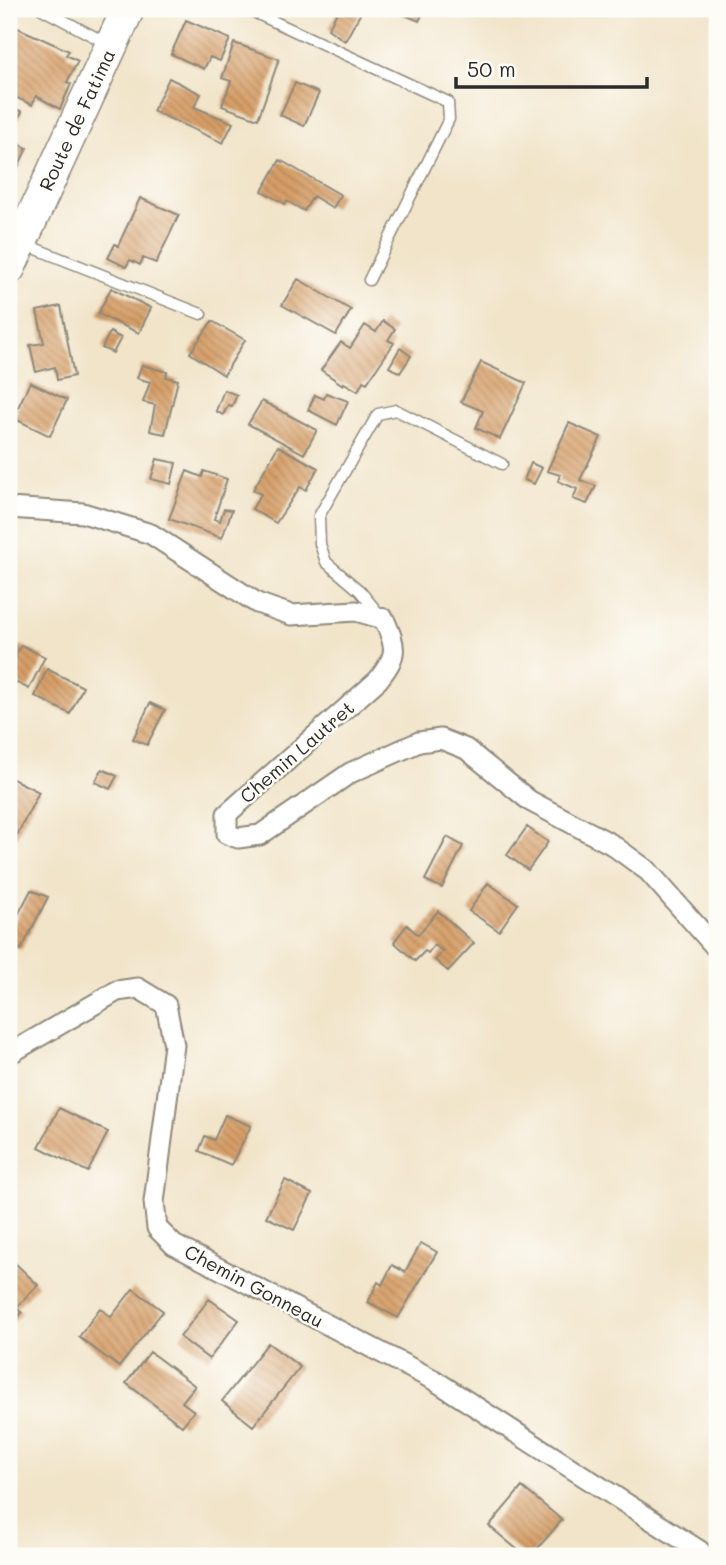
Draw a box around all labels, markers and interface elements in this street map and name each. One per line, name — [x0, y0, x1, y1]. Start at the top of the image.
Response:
street label: Route de Fatima — [33, 45, 120, 195]
scale bar — [456, 46, 647, 90]
text: 50 m — [467, 55, 516, 82]
street label: Chemin Lautret — [234, 695, 359, 808]
street label: Chemin Gonneau — [180, 1238, 328, 1333]

